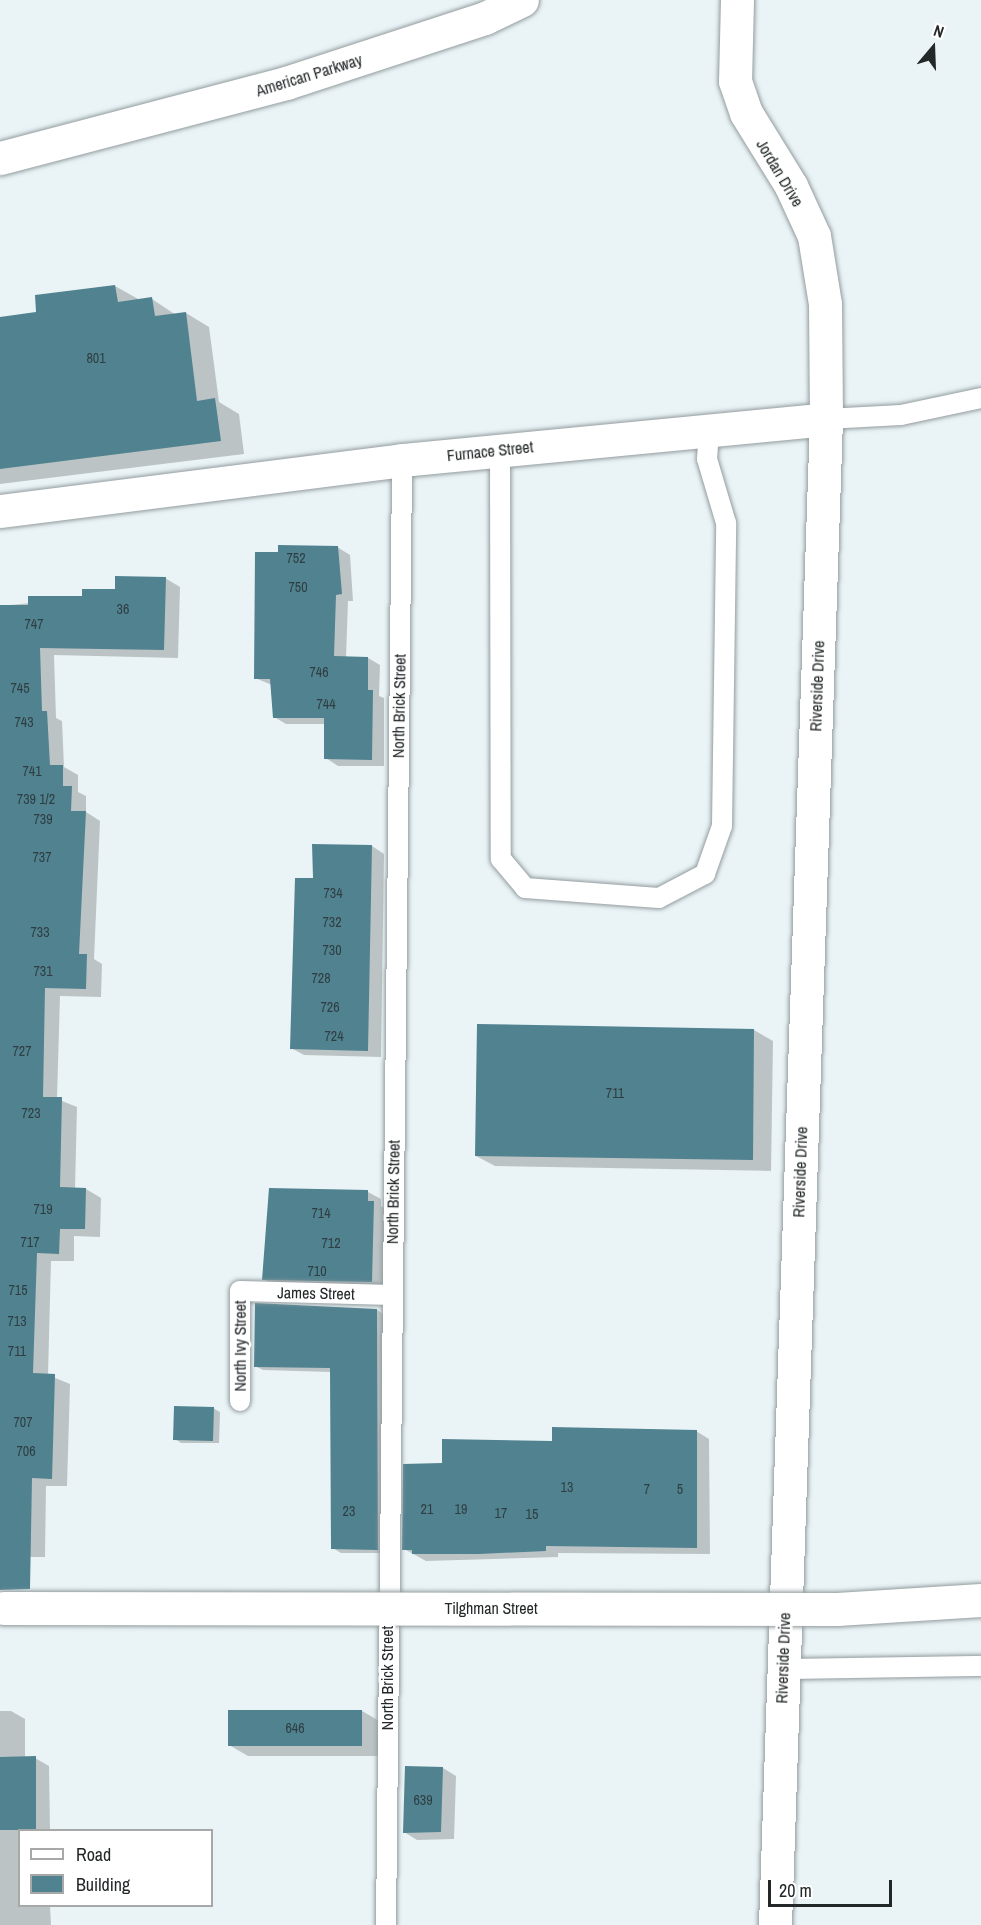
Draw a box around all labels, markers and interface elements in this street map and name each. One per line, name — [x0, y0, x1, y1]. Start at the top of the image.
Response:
north arrow — [903, 18, 963, 78]
text: N — [931, 19, 947, 43]
street label: American Parkway — [254, 50, 364, 100]
street label: Jordan Drive — [752, 136, 808, 210]
house number: 801 — [86, 350, 106, 366]
street label: Furnace Street — [446, 437, 534, 465]
house number: 752 — [286, 550, 306, 566]
house number: 750 — [288, 579, 308, 595]
house number: 36 — [117, 601, 129, 617]
house number: 747 — [24, 616, 44, 632]
street label: Riverside Drive — [806, 640, 828, 732]
street label: North Brick Street — [388, 654, 410, 758]
house number: 746 — [309, 664, 329, 680]
house number: 745 — [10, 680, 30, 696]
house number: 744 — [316, 696, 336, 712]
house number: 743 — [14, 714, 34, 730]
house number: 741 — [22, 763, 42, 779]
house number: 739 1/2 — [17, 791, 55, 807]
house number: 739 — [33, 811, 53, 827]
house number: 737 — [32, 849, 52, 865]
house number: 734 — [323, 885, 343, 901]
house number: 732 — [322, 914, 342, 930]
house number: 733 — [30, 924, 50, 940]
house number: 730 — [322, 942, 342, 958]
house number: 731 — [33, 963, 53, 979]
house number: 728 — [311, 970, 331, 986]
house number: 726 — [320, 999, 340, 1015]
house number: 724 — [324, 1028, 344, 1044]
house number: 727 — [12, 1043, 32, 1059]
house number: 711 — [606, 1085, 624, 1101]
house number: 723 — [21, 1105, 41, 1121]
street label: Riverside Drive — [789, 1126, 811, 1218]
street label: North Brick Street — [382, 1140, 404, 1244]
house number: 719 — [33, 1201, 53, 1217]
house number: 714 — [311, 1205, 331, 1221]
house number: 717 — [20, 1234, 40, 1250]
house number: 712 — [321, 1235, 341, 1251]
house number: 710 — [307, 1263, 327, 1279]
house number: 715 — [8, 1282, 28, 1298]
street label: James Street — [277, 1283, 355, 1303]
street label: North Ivy Street — [230, 1300, 250, 1392]
house number: 713 — [7, 1313, 27, 1329]
house number: 711 — [8, 1343, 26, 1359]
house number: 707 — [13, 1414, 33, 1430]
house number: 706 — [16, 1443, 36, 1459]
house number: 13 — [561, 1479, 573, 1495]
house number: 7 — [644, 1481, 650, 1497]
house number: 5 — [677, 1481, 683, 1497]
house number: 21 — [421, 1501, 433, 1517]
house number: 19 — [455, 1501, 467, 1517]
house number: 23 — [343, 1503, 355, 1519]
house number: 17 — [495, 1505, 507, 1521]
house number: 15 — [526, 1506, 538, 1522]
street label: Tilghman Street — [444, 1598, 538, 1618]
street label: Riverside Drive — [772, 1612, 794, 1704]
street label: North Brick Street — [377, 1626, 397, 1730]
house number: 646 — [285, 1720, 305, 1736]
house number: 639 — [413, 1792, 433, 1808]
legend — [18, 1829, 213, 1907]
text: Road — [76, 1842, 111, 1867]
scale bar — [771, 1868, 896, 1906]
text: Building — [76, 1872, 130, 1897]
text: 20 m — [779, 1878, 812, 1903]

